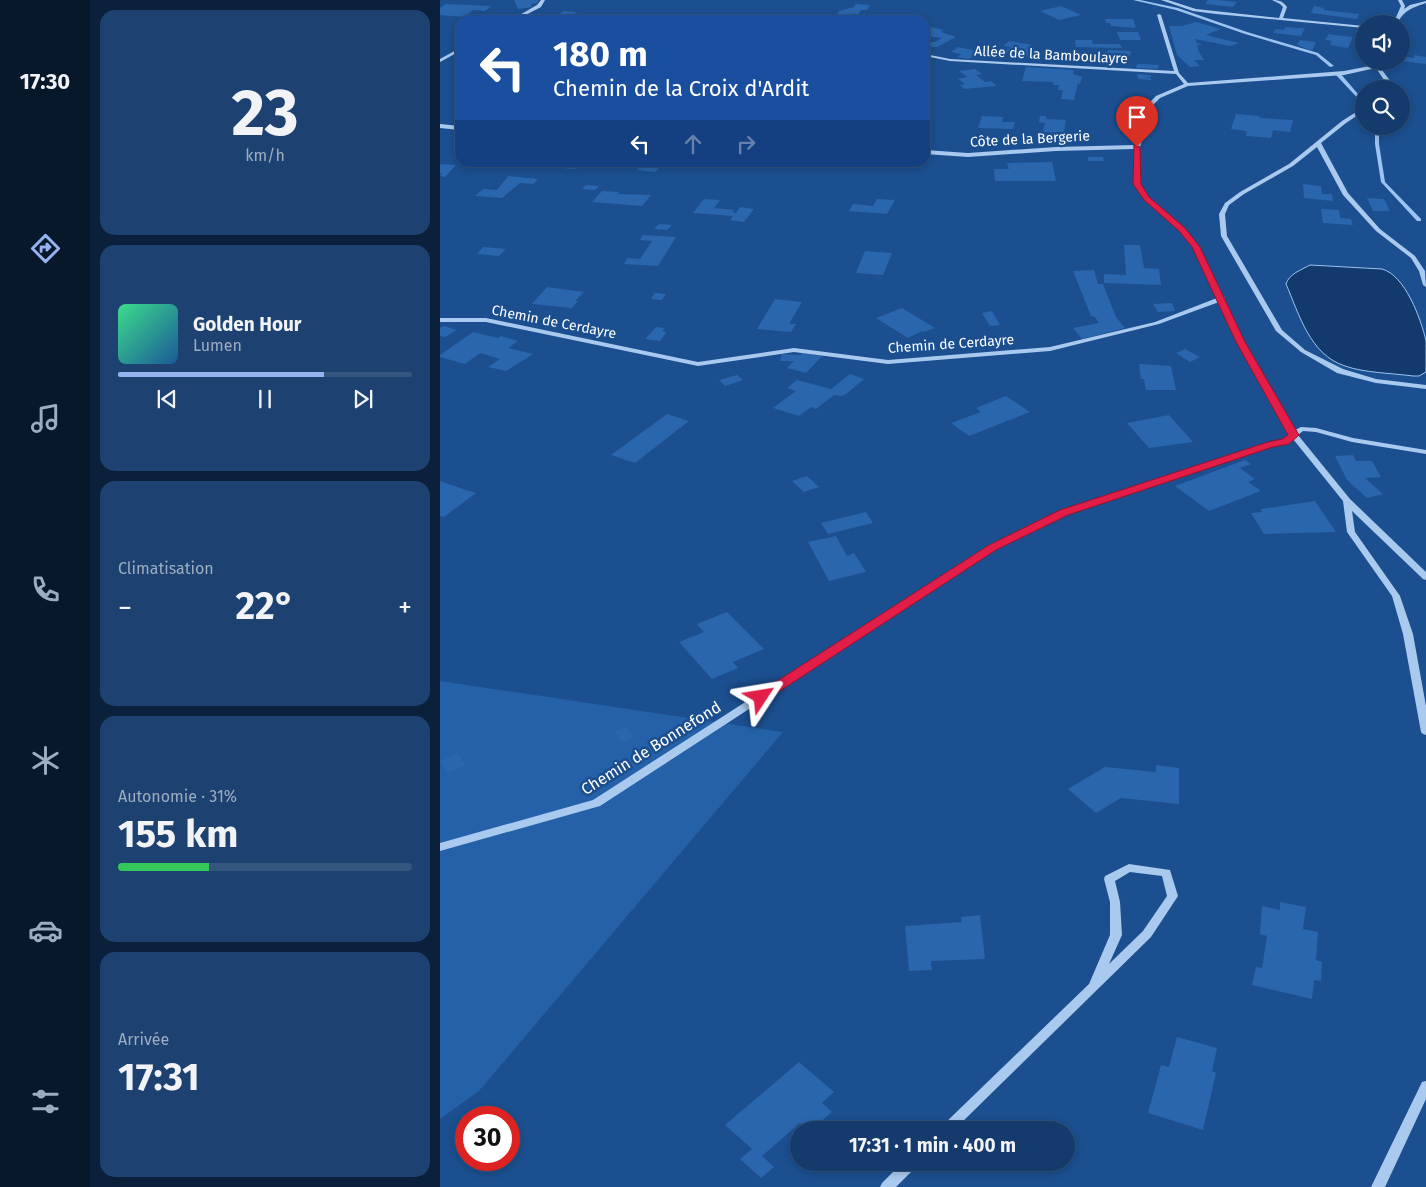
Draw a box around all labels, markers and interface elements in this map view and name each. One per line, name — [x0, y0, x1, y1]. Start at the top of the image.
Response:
map controls — [1355, 15, 1410, 135]
button: sound — [1355, 15, 1410, 70]
text: 180 m — [553, 33, 648, 75]
icon: left — [470, 35, 535, 100]
street label: Allée de la Bamboulayre — [974, 42, 1128, 68]
text: 17:30 — [20, 68, 70, 95]
text: 23 — [231, 74, 299, 152]
text: Chemin de la Croix d'Ardit — [553, 75, 809, 102]
button: search — [1355, 80, 1410, 135]
pin — [1116, 96, 1158, 147]
icon: arrive — [1123, 103, 1151, 131]
street label: Côte de la Bergerie — [970, 127, 1090, 151]
icon: left — [626, 130, 654, 158]
icon: ahead — [679, 130, 707, 158]
icon: right — [732, 130, 760, 158]
text: km/h — [245, 146, 285, 165]
icon: directions — [28, 231, 63, 266]
street label: Chemin de Cerdayre — [490, 302, 618, 342]
text: Golden Hour — [193, 313, 302, 336]
street label: Chemin de Cerdayre — [887, 331, 1015, 357]
text: Lumen — [193, 336, 242, 355]
icon: previous — [153, 385, 181, 413]
icon: pause — [251, 385, 279, 413]
icon: next — [349, 385, 377, 413]
icon: music — [28, 401, 63, 436]
text: Climatisation — [118, 559, 214, 578]
icon: phone — [28, 572, 63, 607]
text: 22° — [235, 583, 295, 629]
text: − — [118, 591, 132, 624]
text: + — [398, 591, 412, 624]
position arrow — [734, 670, 786, 722]
street label: Chemin de Bonnefond — [578, 697, 724, 799]
icon: climate — [28, 743, 63, 778]
text: Autonomie · 31% — [118, 787, 237, 806]
text: 155 km — [118, 811, 238, 857]
icon: car — [28, 913, 63, 948]
text: Arrivée — [118, 1030, 169, 1049]
text: 17:31 — [118, 1054, 200, 1100]
icon: filters — [28, 1084, 63, 1119]
speed limit sign: 30 — [455, 1106, 520, 1171]
text: 17:31 · 1 min · 400 m — [849, 1134, 1016, 1157]

